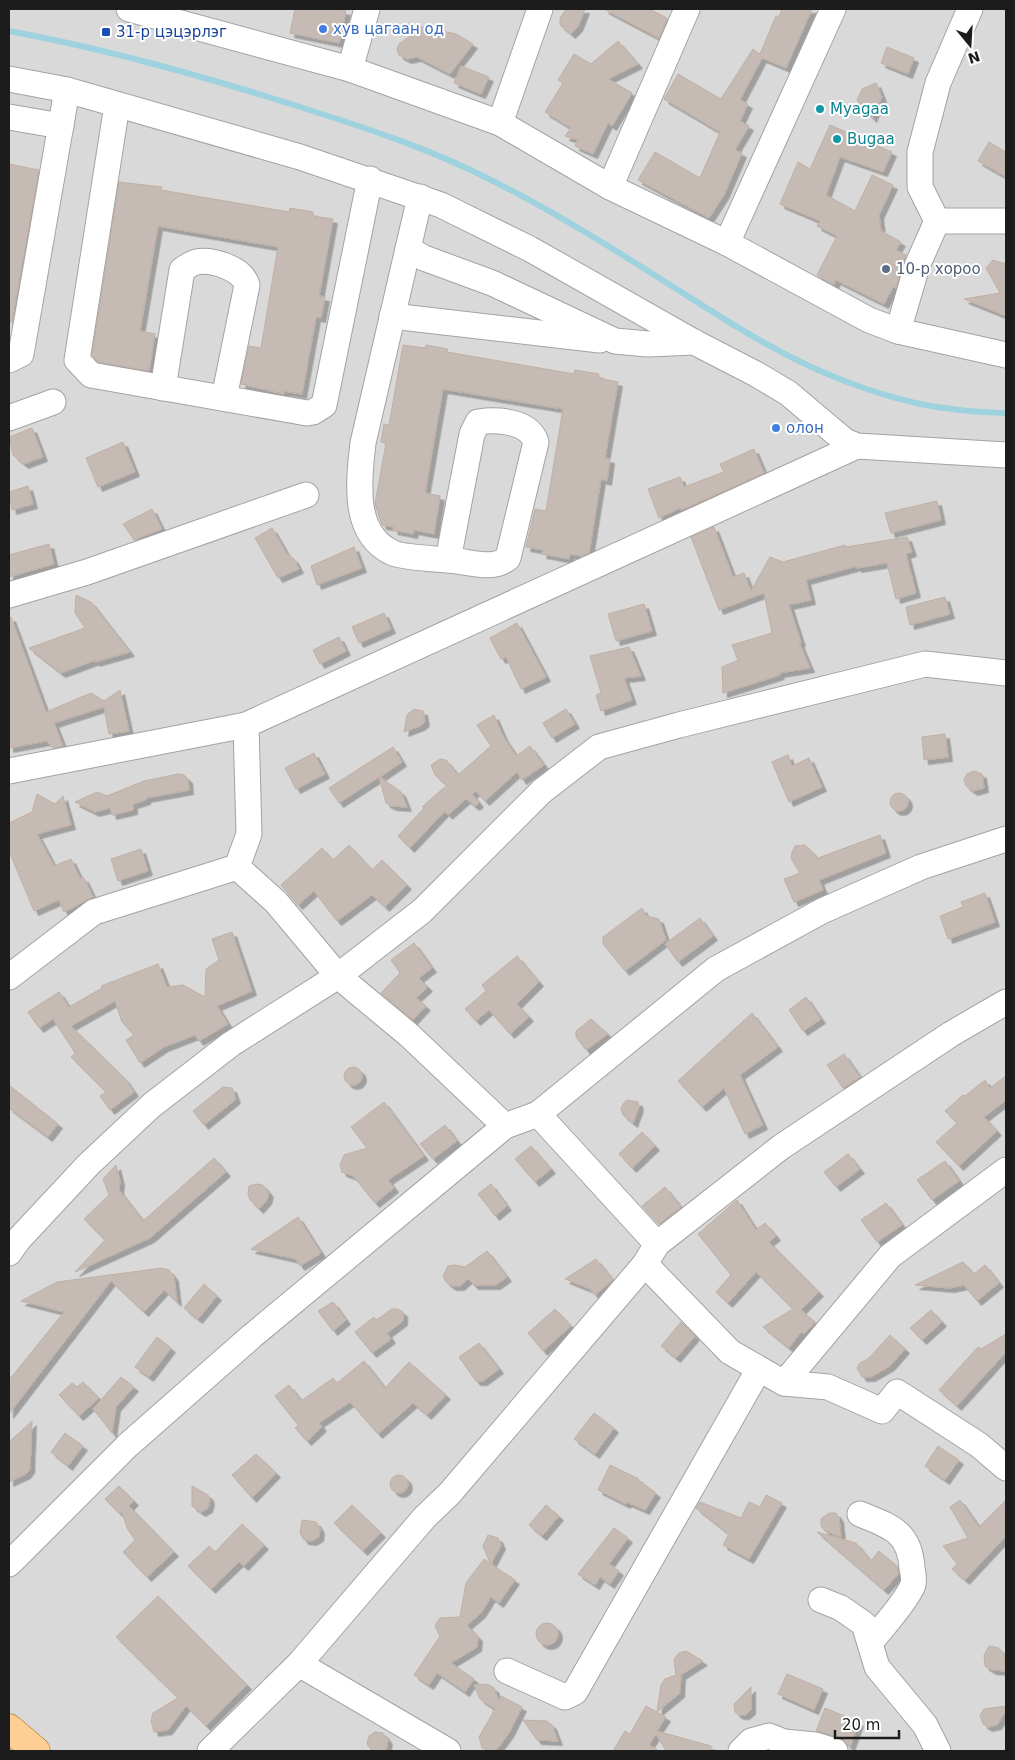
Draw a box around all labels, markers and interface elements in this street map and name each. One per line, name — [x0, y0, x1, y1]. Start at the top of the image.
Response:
place label: хув цагаан од — [333, 20, 444, 38]
north arrow — [945, 20, 995, 70]
place label: 31-р цэцэрлэг — [116, 23, 227, 41]
marker: хув цагаан од — [317, 23, 329, 35]
marker: 31-р цэцэрлэг — [100, 26, 112, 38]
text: N — [966, 48, 982, 67]
place label: Myagaa — [830, 100, 889, 118]
marker: Myagaa — [814, 103, 826, 115]
place label: Bugaa — [847, 130, 895, 148]
marker: Bugaa — [831, 133, 843, 145]
place label: 10-р хороо — [896, 260, 981, 278]
marker: 10-р хороо — [880, 263, 892, 275]
place label: олон — [786, 419, 824, 437]
marker: олон — [770, 422, 782, 434]
scale bar — [835, 1708, 899, 1740]
text: 20 m — [842, 1716, 880, 1734]

